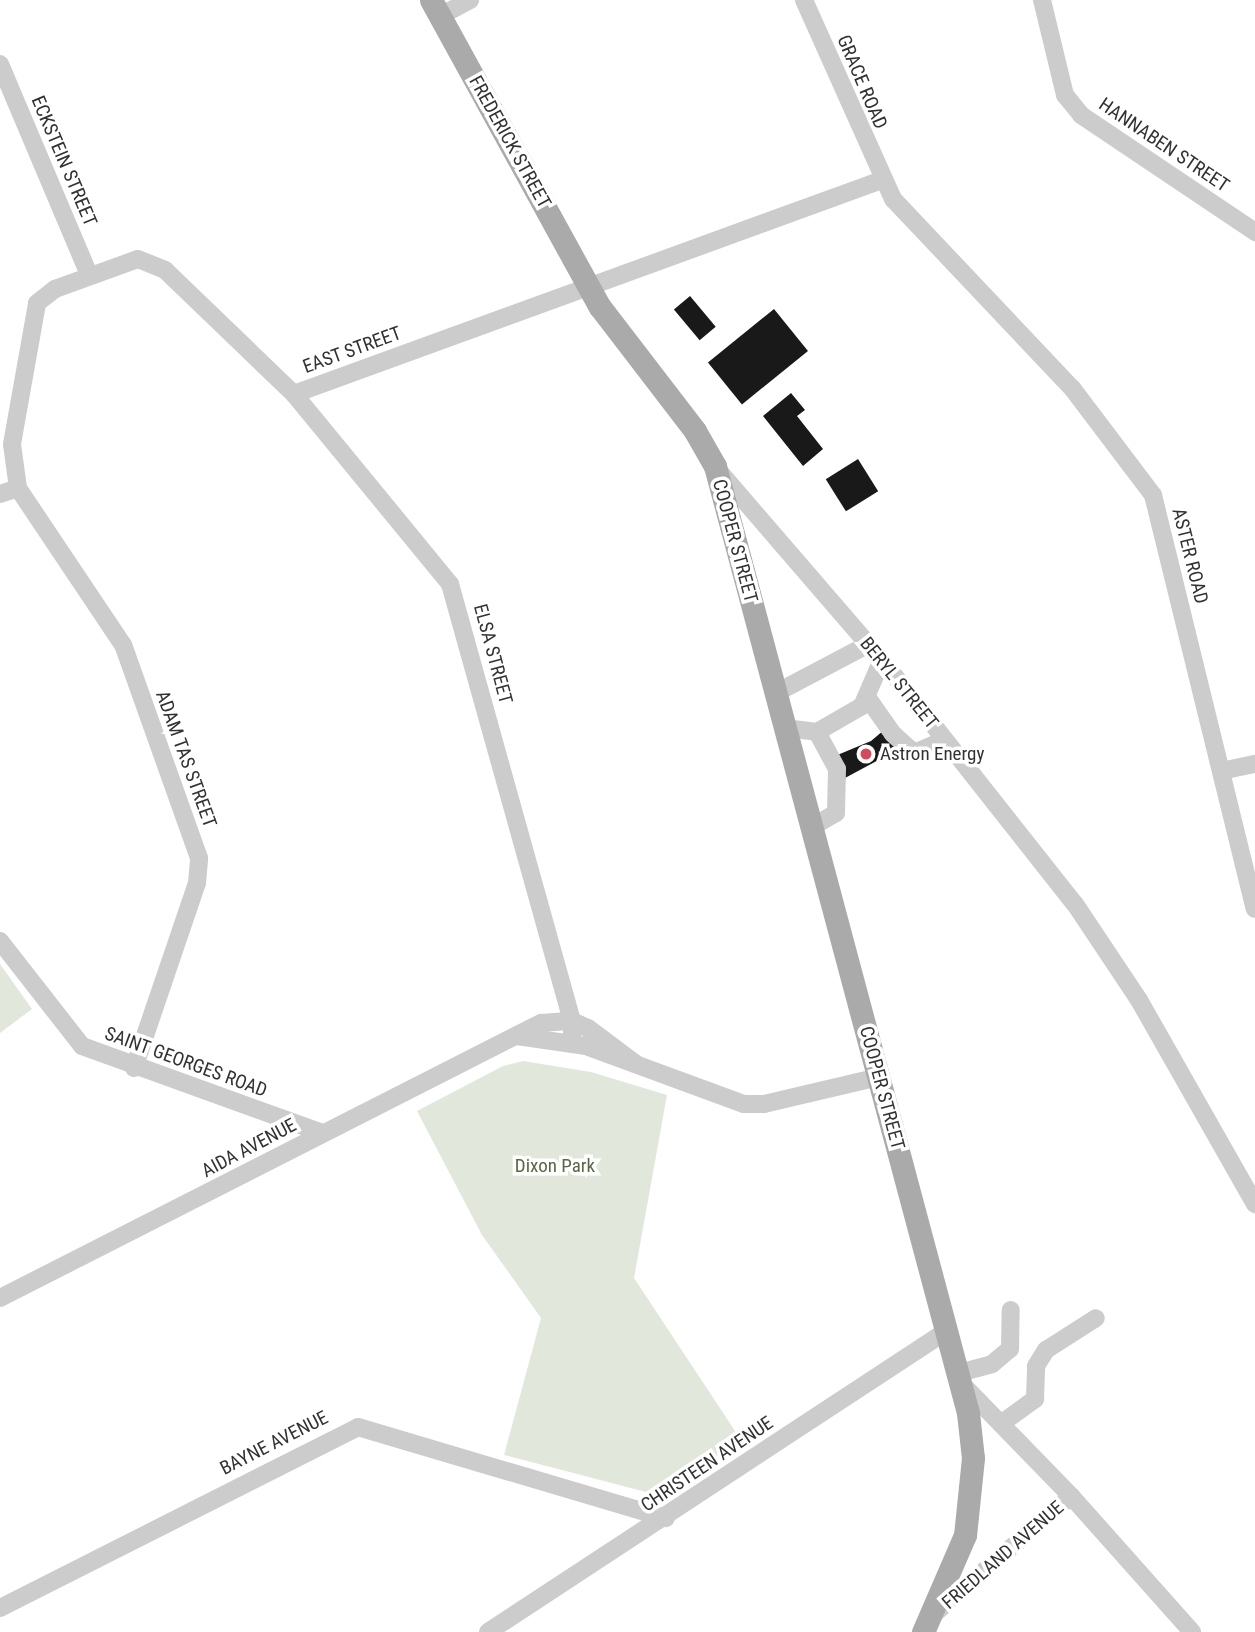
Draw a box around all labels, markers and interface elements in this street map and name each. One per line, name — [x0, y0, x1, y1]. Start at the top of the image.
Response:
street label: GRACE ROAD — [832, 32, 892, 132]
street label: FREDERICK STREET — [464, 72, 556, 212]
street label: ECKSTEIN STREET — [26, 92, 102, 230]
street label: HANNABEN STREET — [1094, 93, 1234, 197]
street label: EAST STREET — [300, 322, 404, 378]
street label: COOPER STREET — [708, 477, 762, 605]
street label: ASTER ROAD — [1167, 506, 1213, 606]
street label: ELSA STREET — [469, 602, 517, 706]
street label: BERYL STREET — [855, 632, 943, 734]
street label: ADAM TAS STREET — [151, 687, 221, 831]
place label: Astron Energy — [880, 743, 984, 765]
marker: Astron Energy — [858, 746, 874, 762]
street label: SAINT GEORGES ROAD — [102, 1022, 270, 1102]
street label: COOPER STREET — [855, 1024, 909, 1152]
street label: AIDA AVENUE — [198, 1114, 300, 1182]
park label: Dixon Park — [515, 1155, 595, 1177]
street label: BAYNE AVENUE — [216, 1406, 332, 1480]
street label: CHRISTEEN AVENUE — [637, 1411, 777, 1517]
street label: FRIEDLAND AVENUE — [938, 1496, 1068, 1614]

